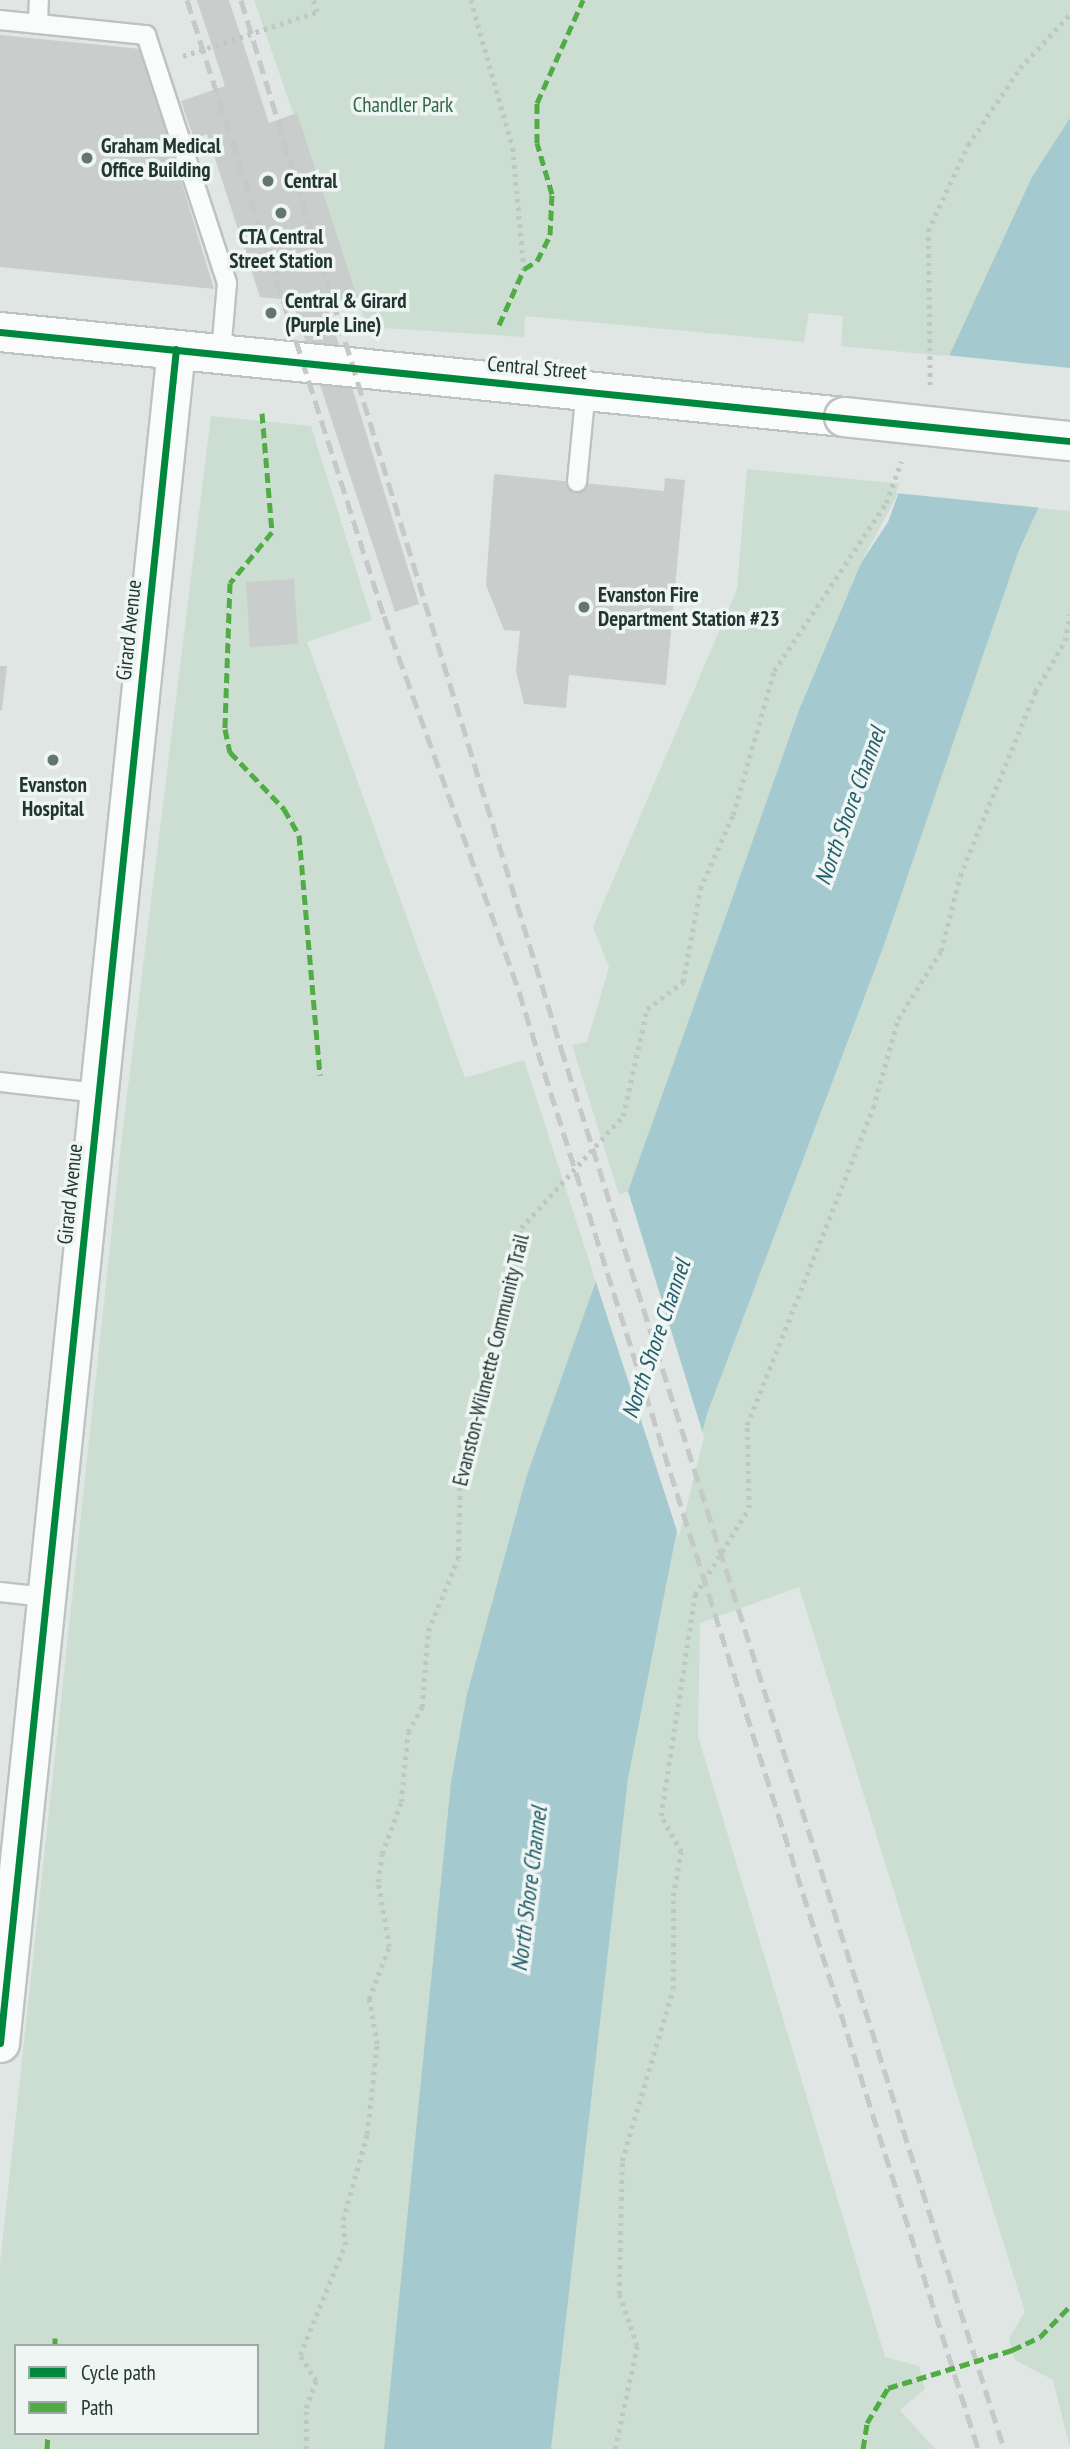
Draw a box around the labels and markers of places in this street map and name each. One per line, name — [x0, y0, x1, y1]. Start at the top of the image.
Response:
place label: Graham Medical Office Building — [101, 133, 221, 183]
marker: Graham Medical Office Building — [79, 150, 95, 166]
place label: Central — [284, 168, 337, 194]
marker: Central — [258, 171, 278, 191]
marker: CTA Central Street Station — [273, 205, 289, 221]
place label: CTA Central Street Station — [229, 224, 333, 274]
place label: Central & Girard (Purple Line) — [285, 288, 407, 338]
marker: Central & Girard (Purple Line) — [263, 305, 279, 321]
place label: Evanston Fire Department Station #23 — [598, 582, 780, 632]
marker: Evanston Fire Department Station #23 — [576, 599, 592, 615]
marker: Evanston Hospital — [43, 750, 63, 770]
place label: Evanston Hospital — [19, 772, 87, 822]

